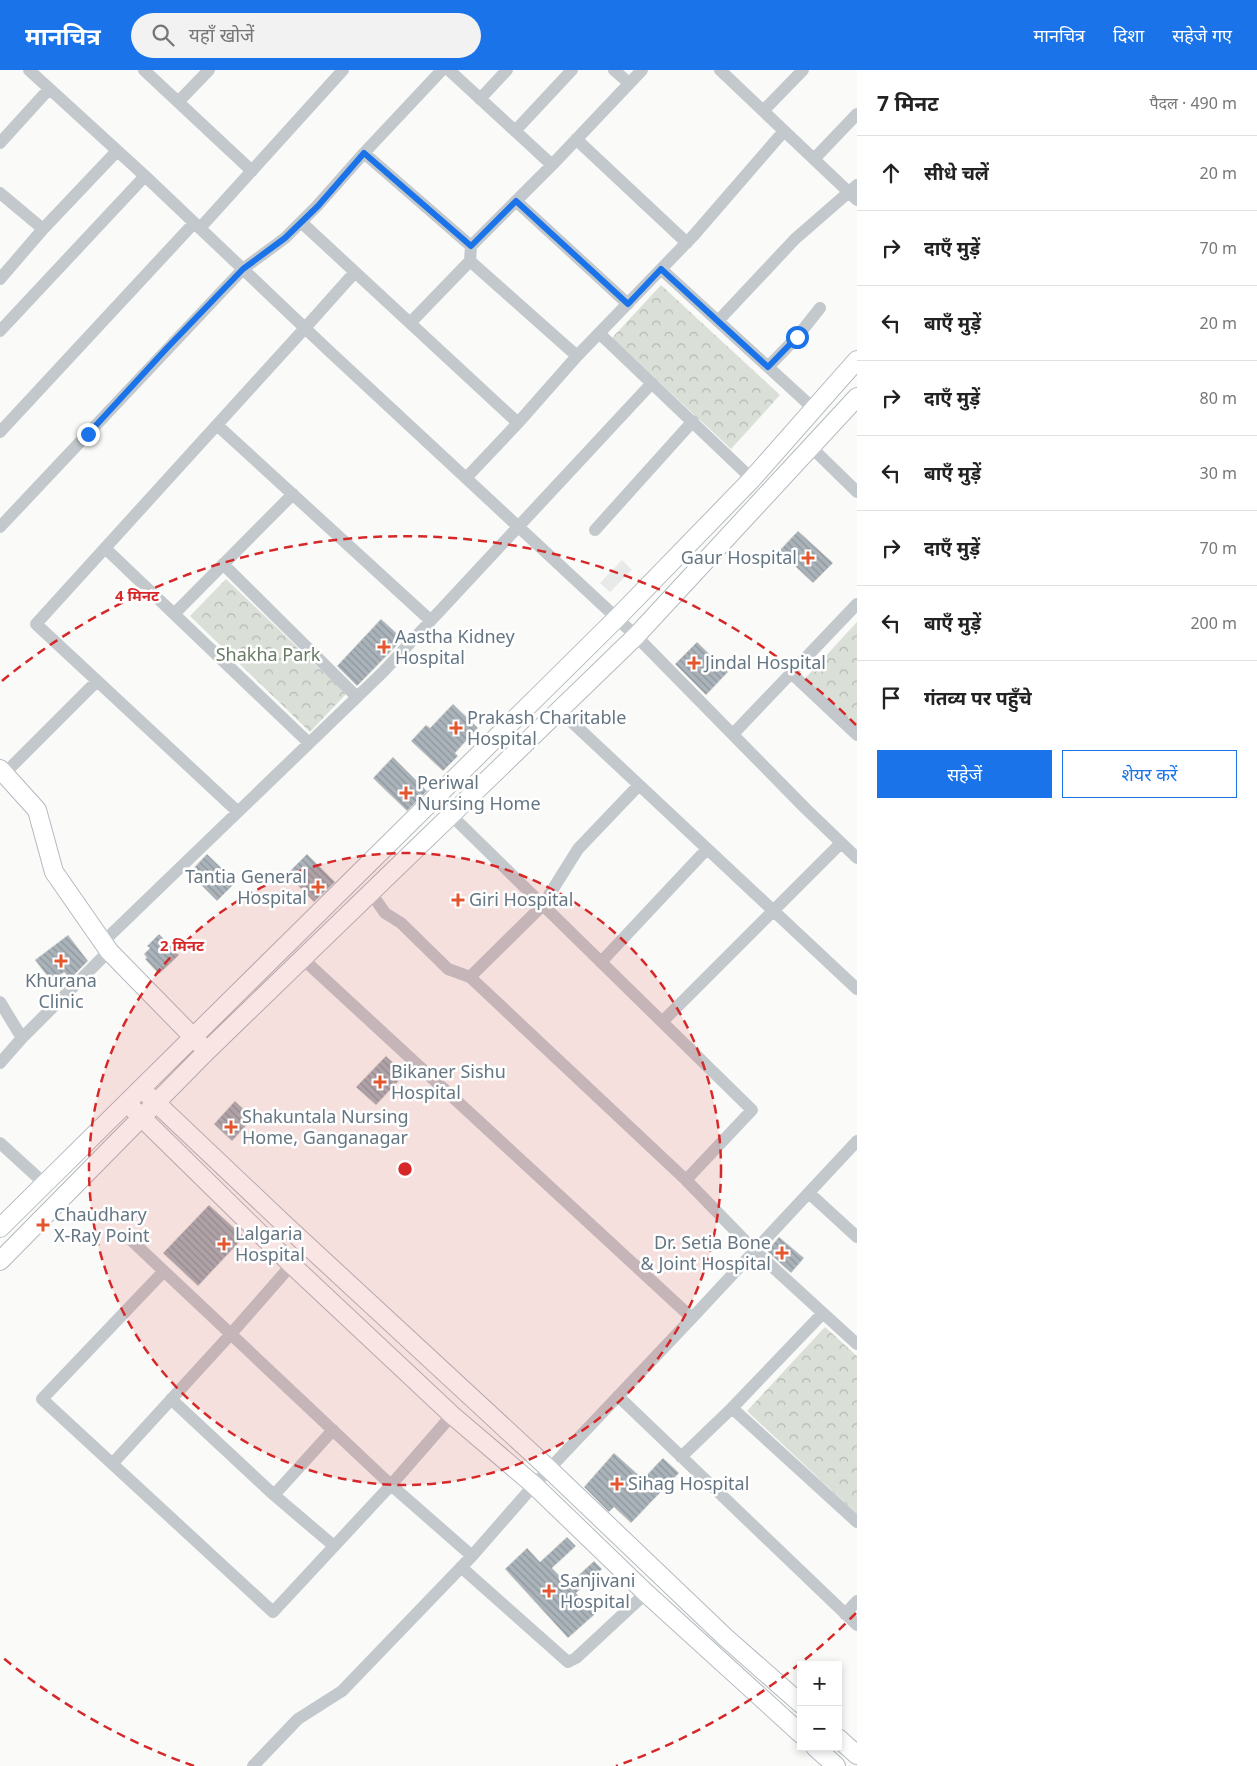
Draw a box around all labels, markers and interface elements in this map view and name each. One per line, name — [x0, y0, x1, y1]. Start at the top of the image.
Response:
search box — [131, 13, 481, 58]
text: मानचित्र — [25, 19, 101, 52]
icon: search — [149, 21, 177, 49]
text: यहाँ खोजें — [189, 22, 254, 48]
text: मानचित्र — [1034, 23, 1085, 47]
text: दिशा — [1113, 23, 1144, 47]
text: सहेजे गए — [1172, 23, 1232, 47]
text: 7 मिनट — [877, 89, 939, 117]
text: पैदल · 490 m — [1149, 92, 1237, 114]
icon: ahead — [877, 159, 905, 187]
text: सीधे चलें — [924, 160, 989, 186]
text: 20 m — [1200, 162, 1237, 184]
icon: right — [877, 234, 905, 262]
text: दाएँ मुड़ें — [924, 235, 980, 261]
text: 70 m — [1200, 237, 1237, 259]
icon: left — [877, 309, 905, 337]
text: बाएँ मुड़ें — [924, 310, 981, 336]
text: 20 m — [1200, 312, 1237, 334]
route start — [786, 326, 809, 349]
icon: right — [877, 384, 905, 412]
text: दाएँ मुड़ें — [924, 385, 980, 411]
text: 80 m — [1200, 387, 1237, 409]
route end — [77, 423, 100, 446]
icon: left — [877, 459, 905, 487]
text: बाएँ मुड़ें — [924, 460, 981, 486]
text: 30 m — [1200, 462, 1237, 484]
icon: right — [877, 534, 905, 562]
text: दाएँ मुड़ें — [924, 535, 980, 561]
text: 70 m — [1200, 537, 1237, 559]
place label: Gaur Hospital — [681, 545, 797, 569]
marker: Gaur Hospital — [801, 551, 815, 565]
text: 4 मिनट — [115, 585, 160, 605]
icon: left — [877, 609, 905, 637]
text: बाएँ मुड़ें — [924, 610, 981, 636]
text: 200 m — [1190, 612, 1237, 634]
place label: Aastha Kidney Hospital — [395, 624, 515, 669]
marker: Aastha Kidney Hospital — [377, 640, 391, 654]
park label: Shakha Park — [216, 642, 321, 666]
place label: Jindal Hospital — [703, 650, 826, 674]
marker: Jindal Hospital — [687, 656, 701, 670]
icon: arrive — [877, 684, 905, 712]
text: गंतव्य पर पहुँचे — [924, 685, 1032, 711]
place label: Prakash Charitable Hospital — [467, 705, 626, 750]
marker: Prakash Charitable Hospital — [449, 721, 463, 735]
button: सहेजें — [877, 750, 1052, 798]
button: शेयर करें — [1062, 750, 1237, 798]
place label: Periwal Nursing Home — [417, 770, 541, 815]
marker: Periwal Nursing Home — [399, 786, 413, 800]
place label: Tantia General Hospital — [185, 864, 307, 909]
marker: Tantia General Hospital — [311, 880, 325, 894]
place label: Giri Hospital — [469, 887, 573, 911]
marker: Giri Hospital — [451, 893, 465, 907]
text: 2 मिनट — [160, 935, 205, 955]
marker: Khurana Clinic — [54, 954, 68, 968]
place label: Khurana Clinic — [25, 968, 97, 1013]
place label: Bikaner Sishu Hospital — [391, 1059, 506, 1104]
marker: Bikaner Sishu Hospital — [373, 1075, 387, 1089]
place label: Shakuntala Nursing Home, Ganganagar — [242, 1104, 409, 1149]
marker: Shakuntala Nursing Home, Ganganagar — [224, 1120, 238, 1134]
centre of rings — [396, 1160, 414, 1178]
place label: Chaudhary X-Ray Point — [54, 1202, 150, 1247]
marker: Chaudhary X-Ray Point — [36, 1218, 50, 1232]
place label: Lalgaria Hospital — [235, 1221, 305, 1266]
place label: Dr. Setia Bone & Joint Hospital — [641, 1230, 771, 1275]
marker: Lalgaria Hospital — [217, 1237, 231, 1251]
marker: Dr. Setia Bone & Joint Hospital — [775, 1246, 789, 1260]
place label: Sihag Hospital — [628, 1471, 749, 1495]
marker: Sihag Hospital — [610, 1477, 624, 1491]
place label: Sanjivani Hospital — [560, 1568, 635, 1613]
marker: Sanjivani Hospital — [542, 1584, 556, 1598]
map controls — [797, 1661, 842, 1751]
button: + — [797, 1661, 842, 1706]
button: − — [797, 1706, 842, 1751]

